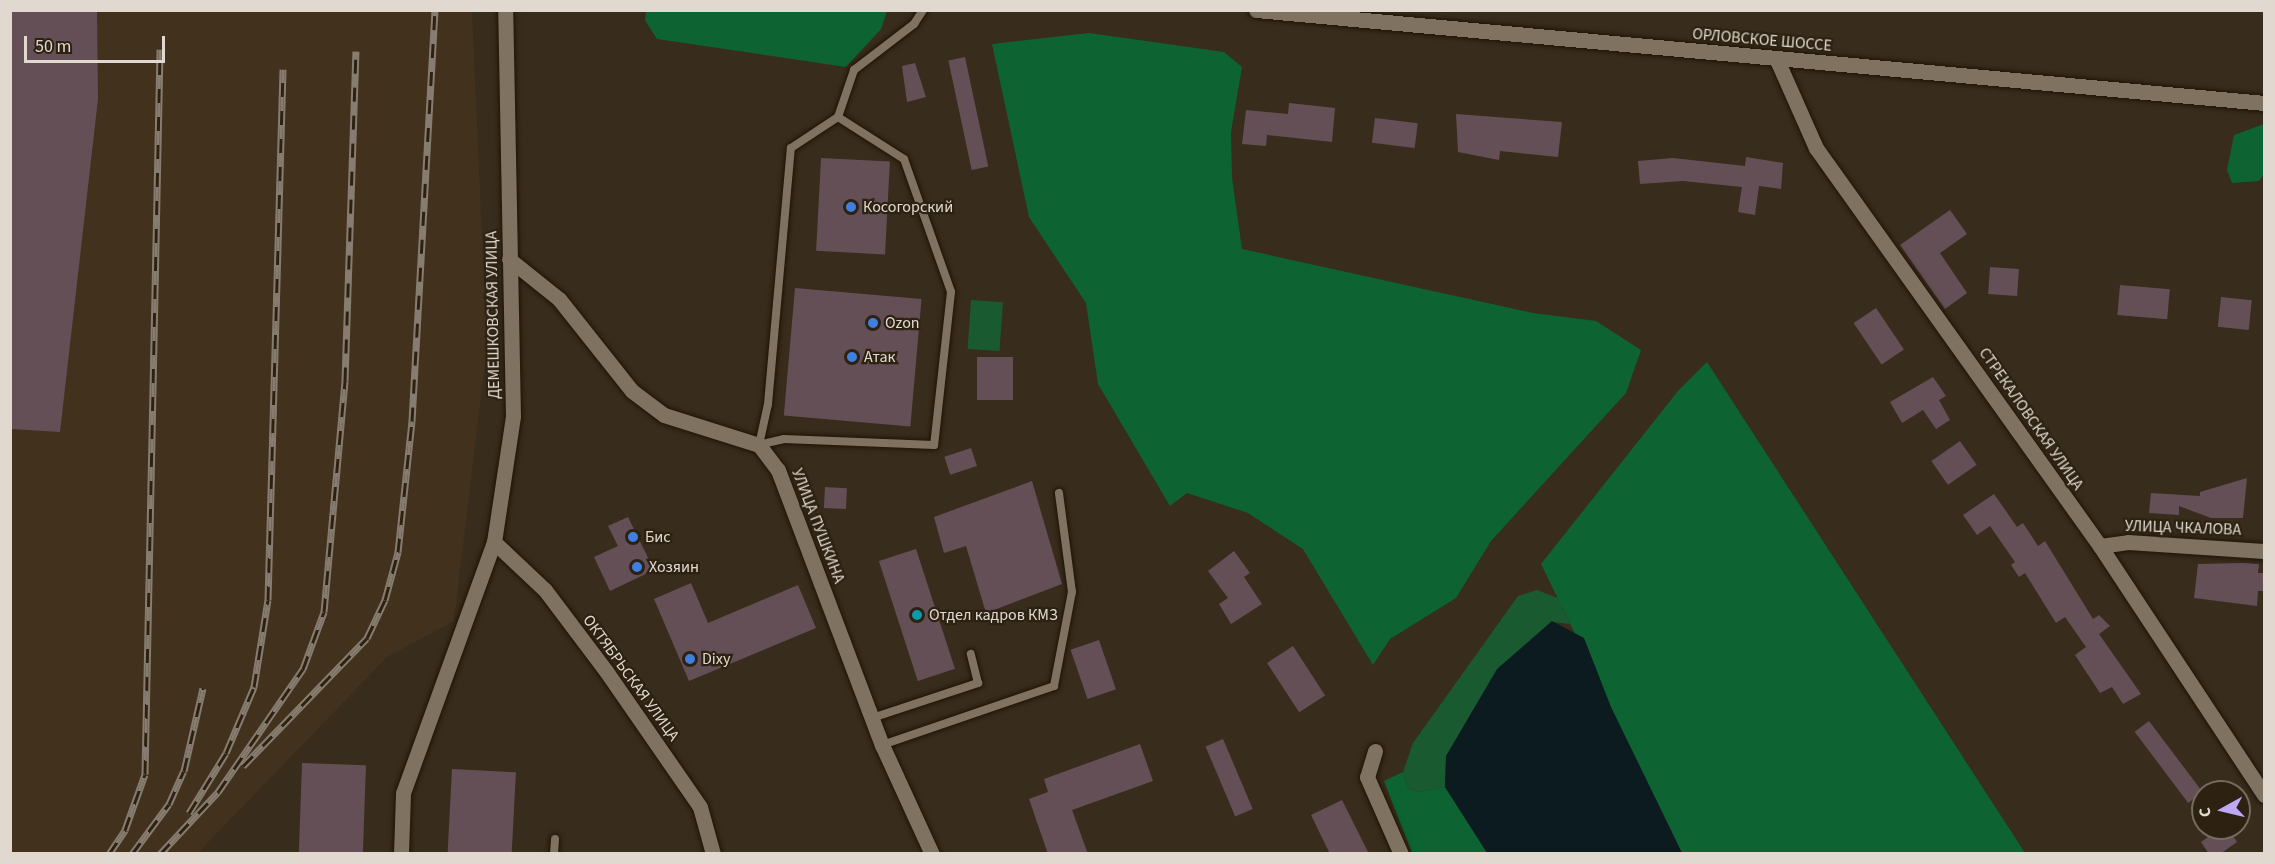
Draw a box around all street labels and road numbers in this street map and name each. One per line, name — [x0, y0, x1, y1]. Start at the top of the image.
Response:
street label: ОРЛОВСКОЕ ШОССЕ — [1692, 24, 1832, 56]
street label: ДЕМЕШКОВСКАЯ УЛИЦА — [482, 231, 504, 399]
street label: СТРЕКАЛОВСКАЯ УЛИЦА — [1975, 344, 2087, 494]
street label: УЛИЦА ПУШКИНА — [787, 466, 849, 586]
street label: УЛИЦА ЧКАЛОВА — [2124, 516, 2242, 540]
street label: ОКТЯБРЬСКАЯ УЛИЦА — [579, 611, 683, 745]

